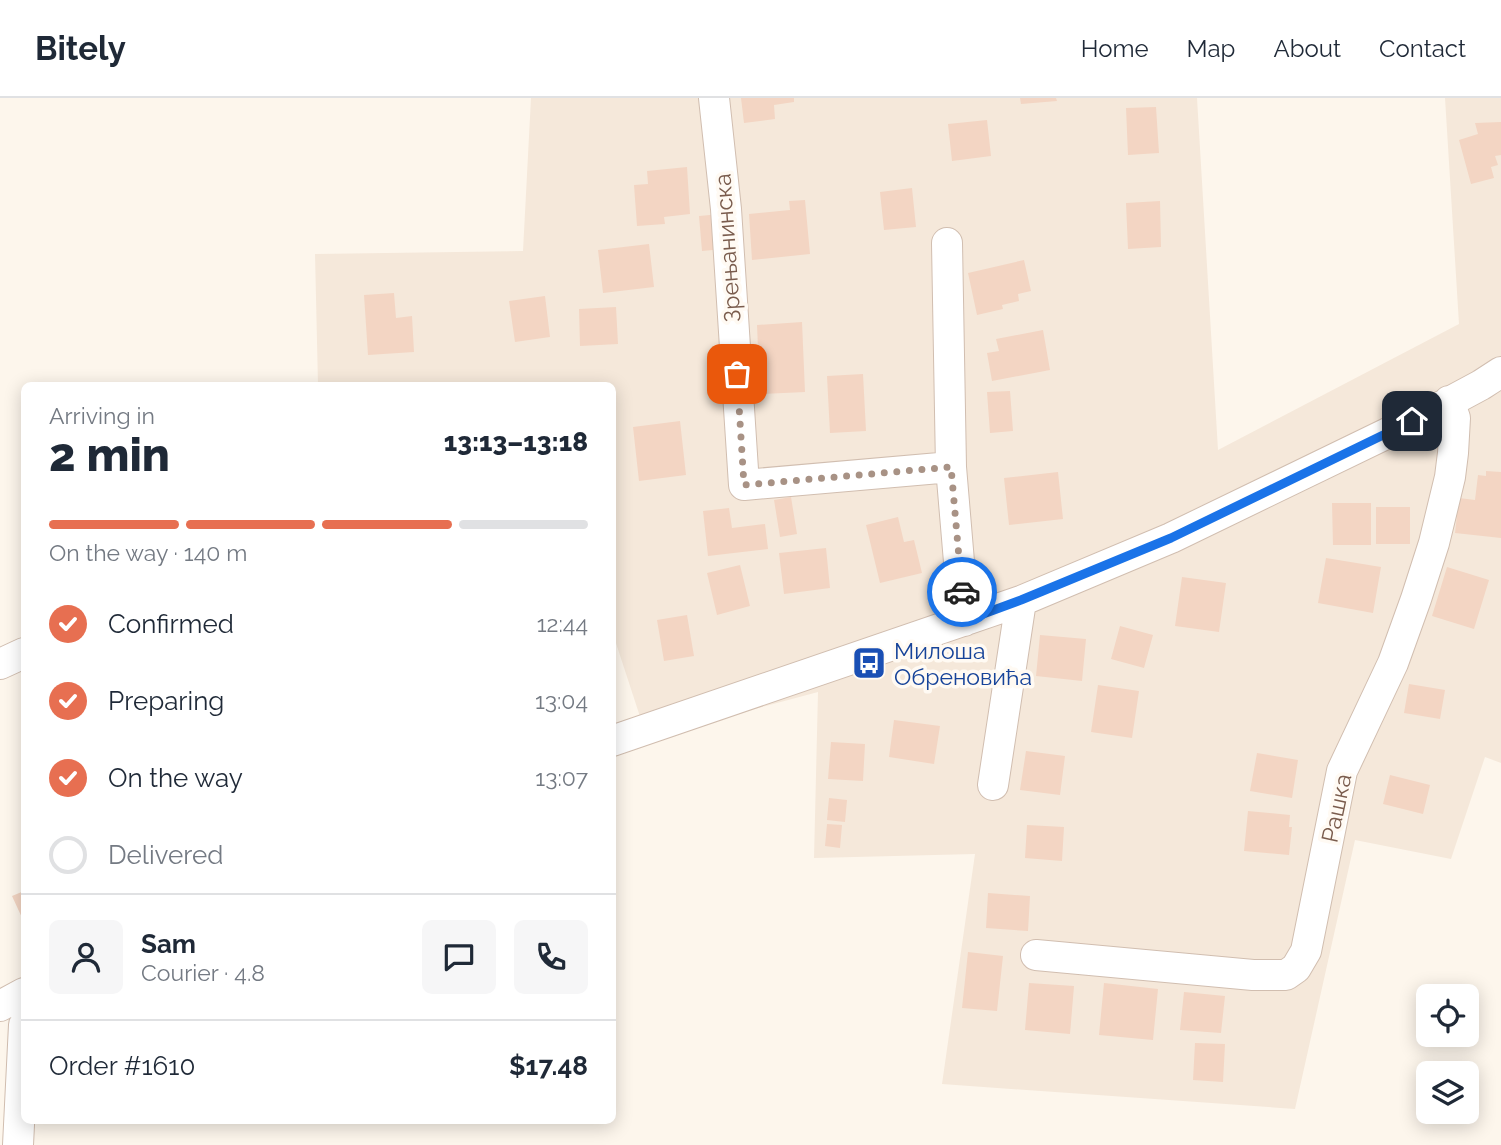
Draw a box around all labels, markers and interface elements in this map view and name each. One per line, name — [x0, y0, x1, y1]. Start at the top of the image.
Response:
text: Bitely — [35, 29, 126, 68]
text: Home — [1081, 34, 1149, 63]
text: Map — [1187, 34, 1235, 63]
text: About — [1273, 34, 1341, 63]
text: Contact — [1379, 34, 1466, 63]
street label: Зрењанинска — [708, 173, 746, 323]
pin — [707, 344, 767, 404]
icon: bag — [718, 355, 756, 393]
pin — [1382, 391, 1442, 451]
text: Arriving in — [49, 402, 155, 429]
icon: home — [1393, 402, 1431, 440]
text: 13:13–13:18 — [444, 427, 588, 457]
text: 2 min — [49, 428, 170, 482]
text: On the way · 140 m — [49, 539, 247, 566]
courier — [927, 557, 997, 627]
icon: car — [943, 573, 981, 611]
icon: check — [49, 605, 87, 643]
text: Confirmed — [108, 609, 234, 639]
text: 12:44 — [537, 610, 588, 637]
place label: Милоша Обреновића — [894, 637, 1032, 690]
bus stop icon: Милоша Обреновића — [850, 644, 888, 682]
icon: check — [49, 682, 87, 720]
text: Preparing — [108, 686, 224, 716]
text: 13:04 — [535, 687, 588, 714]
icon: check — [49, 759, 87, 797]
text: On the way — [108, 763, 243, 793]
text: 13:07 — [535, 764, 588, 791]
street label: Рашка — [1316, 771, 1356, 845]
text: Delivered — [108, 840, 223, 870]
button: person — [49, 920, 123, 994]
button: chat — [422, 920, 496, 994]
button: phone — [514, 920, 588, 994]
text: Sam — [141, 929, 196, 959]
text: Courier · 4.8 — [141, 959, 265, 986]
map controls — [1416, 984, 1479, 1124]
button: locate — [1416, 984, 1479, 1047]
text: Order #1610 — [49, 1051, 195, 1081]
text: $17.48 — [509, 1051, 588, 1081]
button: layers — [1416, 1061, 1479, 1124]

